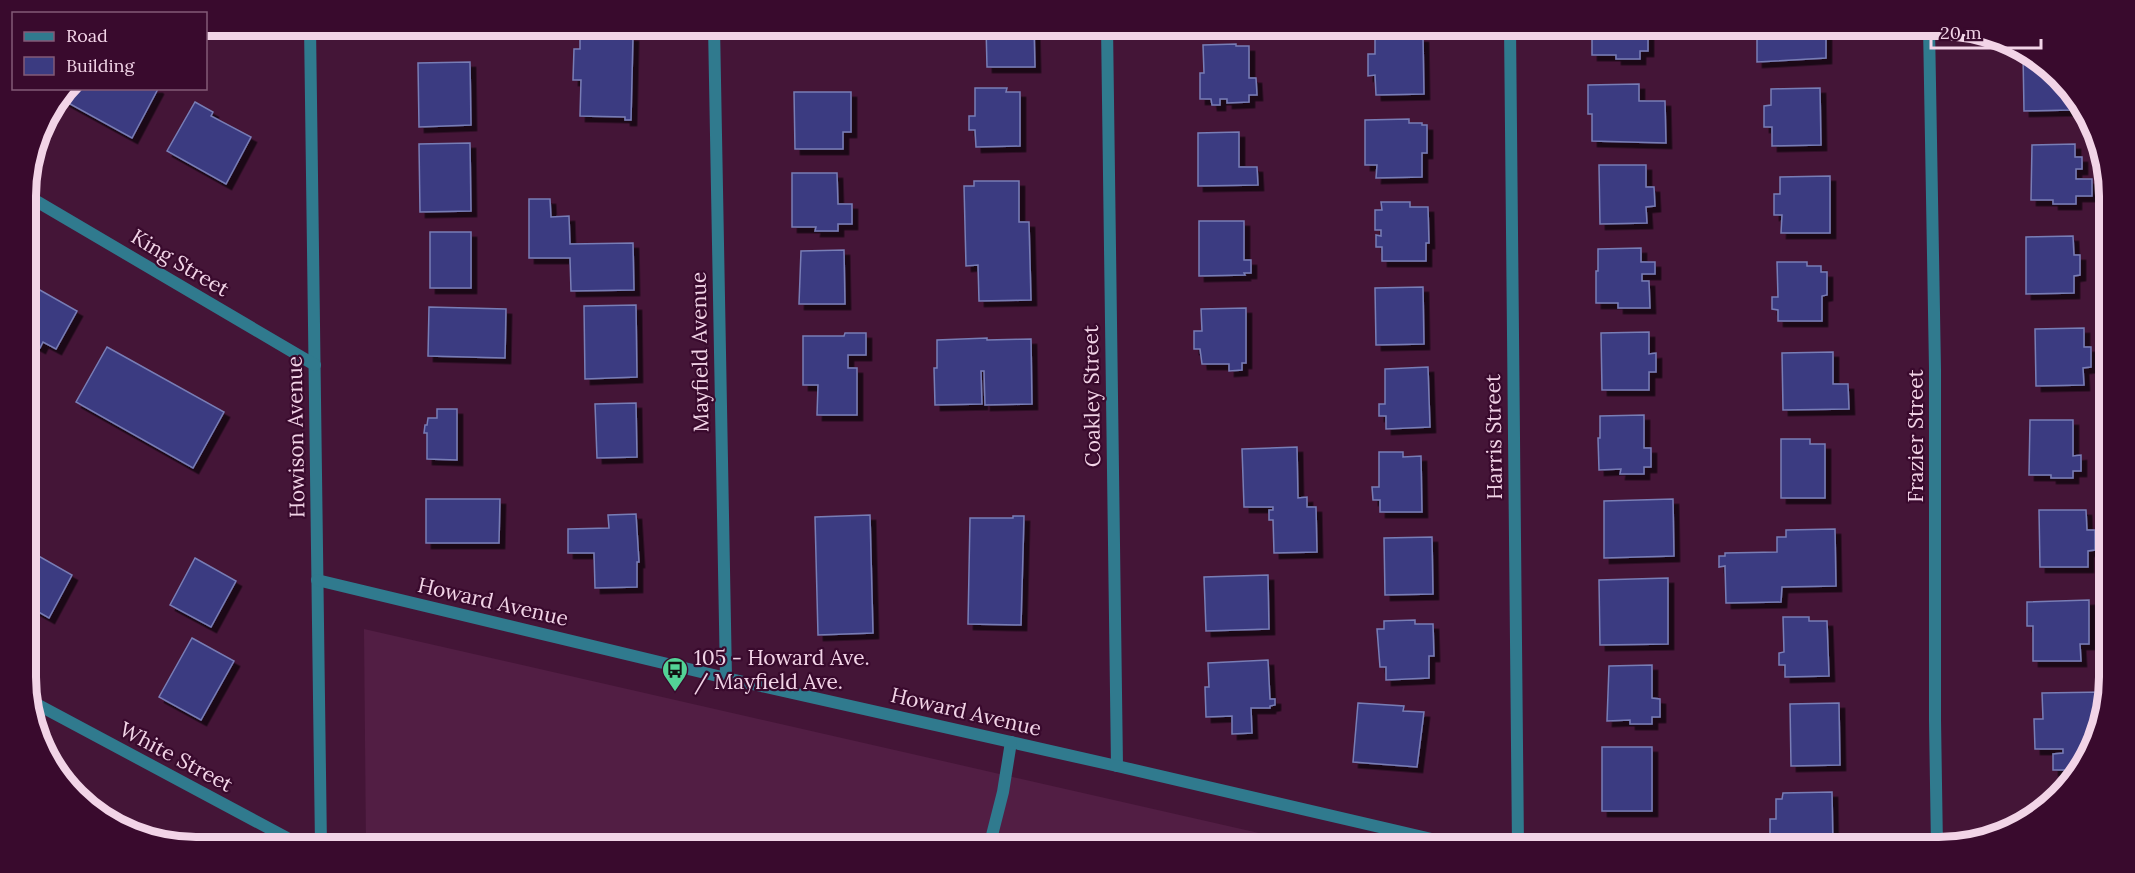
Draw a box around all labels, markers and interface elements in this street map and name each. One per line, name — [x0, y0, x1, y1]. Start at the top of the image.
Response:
legend — [12, 12, 207, 90]
scale bar — [1931, 12, 2040, 50]
text: 20 m — [1940, 21, 1982, 44]
text: Road — [66, 24, 108, 47]
text: Building — [66, 54, 136, 77]
street label: King Street — [126, 223, 235, 303]
street label: Mayfield Avenue — [685, 272, 714, 432]
street label: Coakley Street — [1077, 324, 1106, 467]
street label: Howison Avenue — [281, 356, 310, 518]
street label: Frazier Street — [1902, 369, 1929, 503]
street label: Harris Street — [1479, 373, 1508, 500]
street label: Howard Avenue — [415, 571, 571, 632]
place label: 105 - Howard Ave. / Mayfield Ave. — [694, 644, 870, 695]
bus stop icon: 105 - Howard Ave. / Mayfield Ave. — [660, 655, 690, 693]
street label: Howard Avenue — [888, 681, 1044, 742]
street label: White Street — [115, 715, 238, 798]

